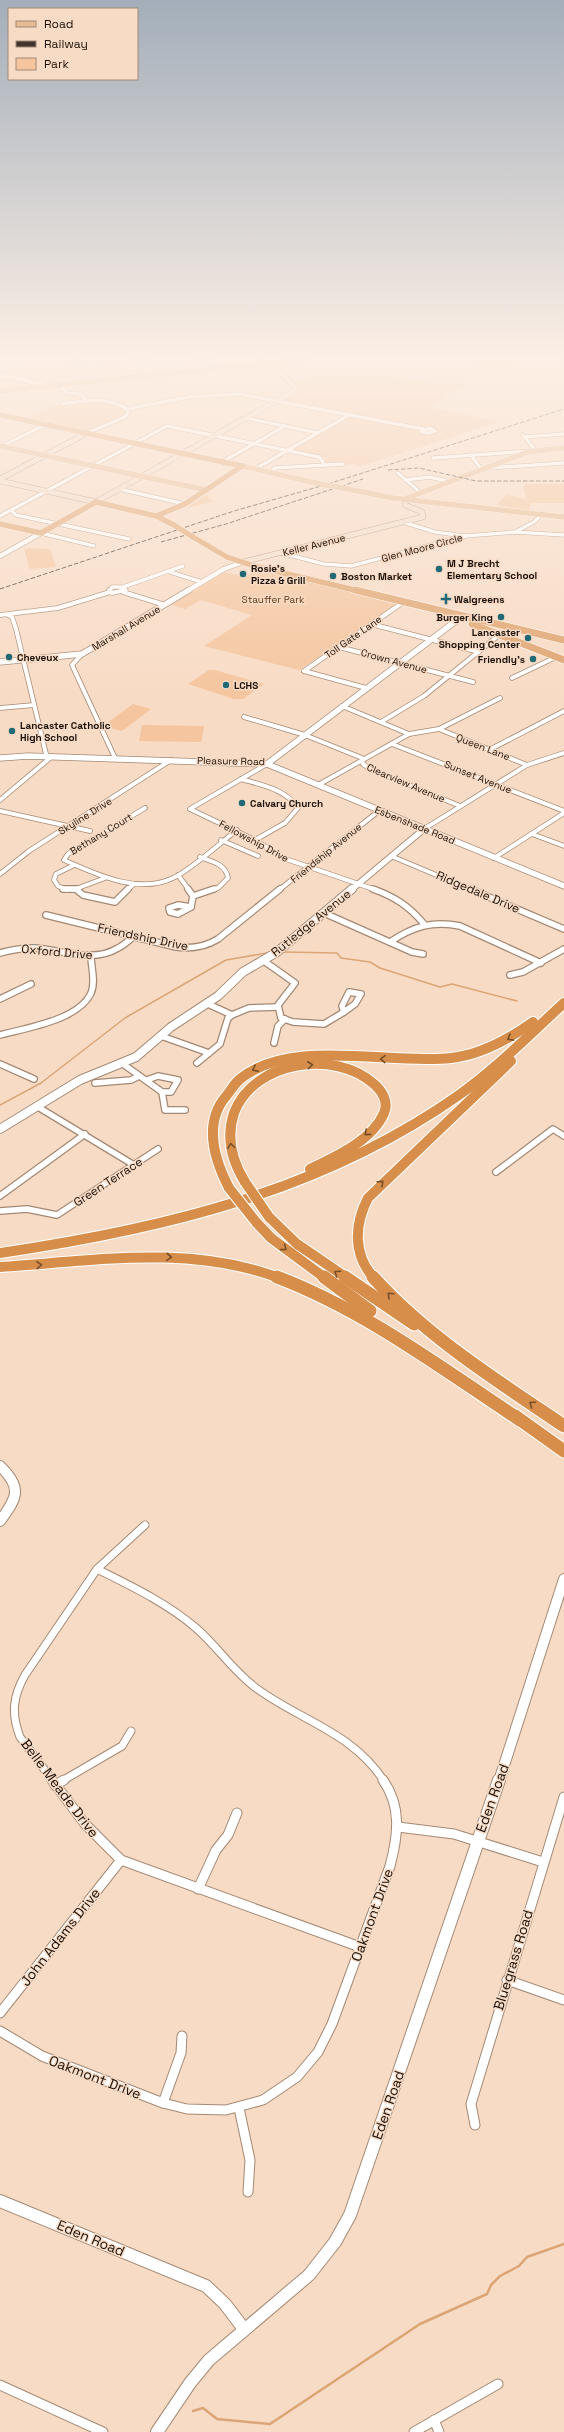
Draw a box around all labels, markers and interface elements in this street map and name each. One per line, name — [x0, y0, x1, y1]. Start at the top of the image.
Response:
legend — [8, 8, 138, 80]
text: Road — [44, 16, 73, 32]
text: Railway — [44, 36, 88, 52]
text: Park — [44, 56, 69, 72]
street label: Keller Avenue — [281, 531, 347, 559]
street label: Glen Moore Circle — [380, 531, 464, 565]
place label: M J Brecht Elementary School — [447, 557, 537, 582]
place label: Rosie’s Pizza & Grill — [251, 562, 305, 587]
marker: M J Brecht Elementary School — [434, 564, 444, 574]
marker: Rosie’s Pizza & Grill — [238, 569, 248, 579]
place label: Boston Market — [341, 570, 413, 583]
marker: Boston Market — [328, 571, 338, 581]
park label: Stauffer Park — [242, 593, 305, 606]
place label: Walgreens — [454, 593, 504, 606]
marker: Walgreens — [441, 594, 451, 604]
street label: Marshall Avenue — [89, 602, 163, 654]
place label: Burger King — [436, 611, 493, 624]
street label: Toll Gate Lane — [322, 612, 384, 661]
marker: Burger King — [496, 612, 506, 622]
place label: Lancaster Shopping Center — [439, 626, 520, 651]
marker: Lancaster Shopping Center — [523, 633, 533, 643]
street label: Crown Avenue — [359, 646, 429, 676]
place label: Cheveux — [17, 651, 58, 664]
marker: Cheveux — [4, 652, 14, 662]
place label: Friendly's — [478, 653, 525, 666]
marker: Friendly's — [528, 654, 538, 664]
place label: LCHS — [234, 679, 258, 692]
marker: LCHS — [221, 680, 231, 690]
place label: Lancaster Catholic High School — [20, 719, 111, 744]
marker: Lancaster Catholic High School — [7, 726, 17, 736]
street label: Queen Lane — [454, 731, 512, 763]
street label: Pleasure Road — [197, 754, 265, 768]
street label: Sunset Avenue — [442, 758, 514, 796]
street label: Clearview Avenue — [365, 761, 447, 805]
street label: Skyline Drive — [56, 794, 114, 838]
place label: Calvary Church — [250, 797, 323, 810]
marker: Calvary Church — [237, 798, 247, 808]
street label: Esbenshade Road — [373, 803, 457, 847]
street label: Bethany Court — [67, 810, 135, 858]
street label: Fellowship Drive — [217, 817, 291, 865]
street label: Friendship Avenue — [288, 820, 364, 886]
street label: Ridgedale Drive — [434, 867, 522, 917]
street label: Rutledge Avenue — [268, 886, 354, 960]
street label: Friendship Drive — [96, 920, 190, 954]
street label: Oxford Drive — [21, 941, 93, 963]
one-way arrow — [506, 1033, 514, 1040]
one-way arrow — [380, 1054, 386, 1063]
one-way arrow — [307, 1061, 313, 1070]
one-way arrow — [252, 1064, 260, 1071]
one-way arrow — [364, 1129, 372, 1136]
one-way arrow — [227, 1143, 236, 1149]
street label: Green Terrace — [70, 1154, 146, 1210]
one-way arrow — [376, 1181, 384, 1188]
one-way arrow — [280, 1243, 287, 1251]
one-way arrow — [166, 1253, 172, 1261]
one-way arrow — [36, 1260, 42, 1269]
one-way arrow — [334, 1270, 341, 1278]
one-way arrow — [387, 1293, 395, 1300]
one-way arrow — [529, 1401, 536, 1409]
street label: Belle Meade Drive — [17, 1735, 103, 1841]
street label: Eden Road — [471, 1761, 513, 1835]
street label: Oakmont Drive — [347, 1866, 397, 1964]
street label: John Adams Drive — [16, 1884, 104, 1990]
street label: Bluegrass Road — [489, 1908, 537, 2012]
street label: Oakmont Drive — [46, 2051, 144, 2103]
street label: Eden Road — [368, 2068, 408, 2142]
street label: Eden Road — [54, 2216, 128, 2260]

